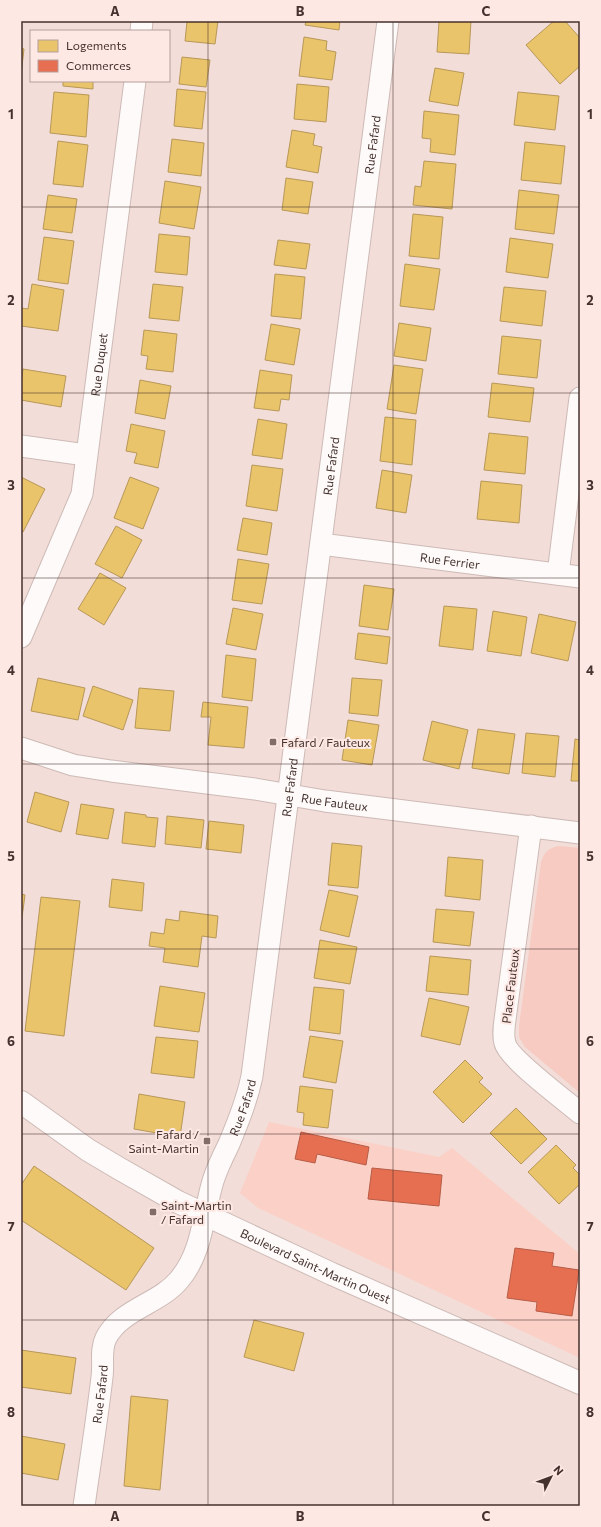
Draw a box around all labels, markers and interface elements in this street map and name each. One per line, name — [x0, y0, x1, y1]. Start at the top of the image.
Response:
text: A — [110, 3, 120, 19]
text: B — [296, 3, 305, 19]
text: C — [482, 3, 491, 19]
legend — [30, 30, 170, 82]
text: Logements — [66, 38, 127, 52]
text: Commerces — [66, 58, 131, 72]
text: 1 — [8, 106, 14, 122]
text: 1 — [587, 106, 593, 122]
street label: Rue Fafard — [361, 115, 383, 175]
text: 2 — [7, 292, 15, 308]
text: 2 — [586, 292, 594, 308]
street label: Rue Duquet — [88, 332, 110, 397]
street label: Rue Fafard — [320, 436, 341, 496]
text: 3 — [7, 477, 15, 493]
text: 3 — [586, 477, 594, 493]
street label: Rue Ferrier — [419, 550, 481, 571]
text: 4 — [7, 662, 15, 678]
text: 4 — [586, 662, 594, 678]
place label: Fafard / Fauteux — [281, 735, 371, 749]
marker: Fafard / Fauteux — [268, 737, 278, 747]
street label: Rue Fafard — [279, 757, 300, 817]
street label: Rue Fauteux — [300, 790, 369, 813]
text: 5 — [7, 848, 15, 864]
text: 5 — [586, 848, 594, 864]
street label: Place Fauteux — [498, 947, 522, 1024]
text: 6 — [7, 1033, 15, 1049]
text: 6 — [586, 1033, 594, 1049]
street label: Rue Fafard — [226, 1078, 258, 1138]
place label: Fafard / Saint-Martin — [128, 1127, 199, 1155]
marker: Fafard / Saint-Martin — [202, 1136, 212, 1146]
place label: Saint-Martin / Fafard — [161, 1198, 232, 1226]
marker: Saint-Martin / Fafard — [148, 1207, 158, 1217]
text: 7 — [7, 1218, 15, 1234]
text: 7 — [586, 1218, 594, 1234]
street label: Boulevard Saint-Martin Ouest — [238, 1225, 393, 1306]
street label: Rue Fafard — [89, 1365, 110, 1424]
text: 8 — [7, 1404, 15, 1420]
text: 8 — [586, 1404, 594, 1420]
north arrow — [531, 1457, 571, 1497]
text: N — [551, 1463, 566, 1477]
text: A — [110, 1508, 120, 1524]
text: B — [296, 1508, 305, 1524]
text: C — [482, 1508, 491, 1524]

